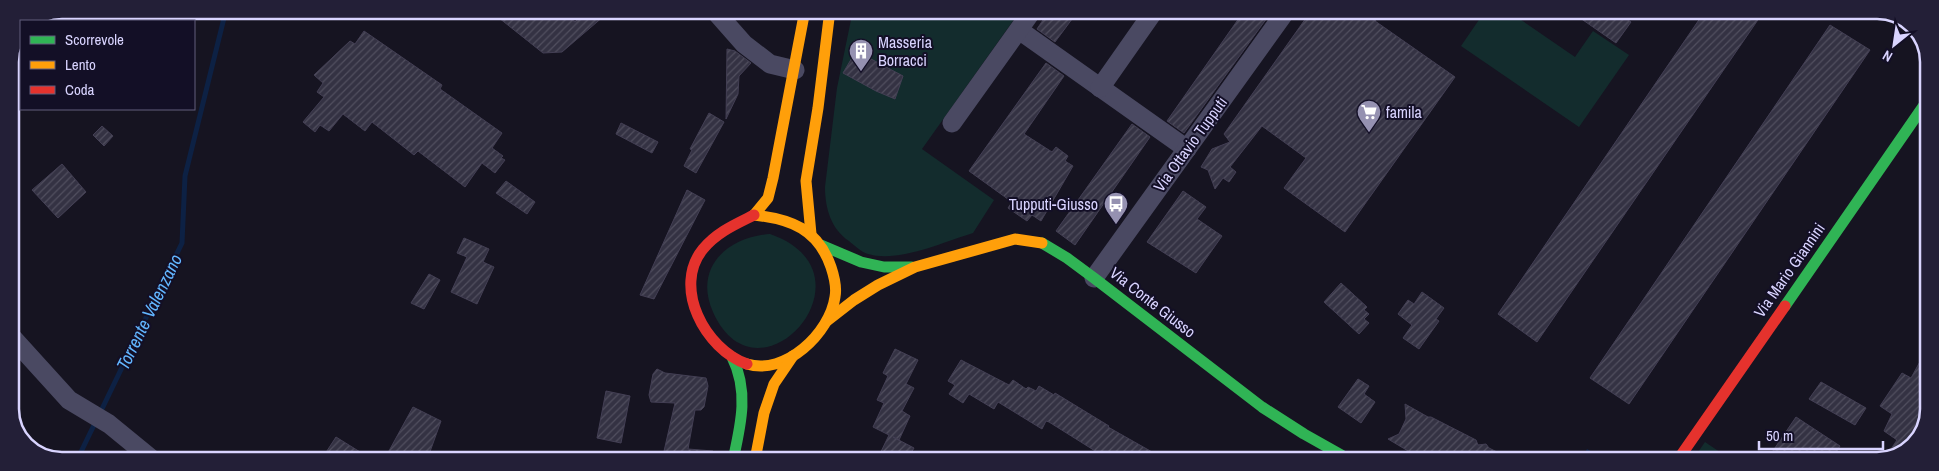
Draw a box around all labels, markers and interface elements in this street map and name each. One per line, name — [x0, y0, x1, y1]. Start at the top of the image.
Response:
legend — [20, 20, 195, 110]
north arrow — [1869, 20, 1919, 70]
text: Scorrevole — [65, 29, 124, 50]
place label: Masseria Borracci — [878, 31, 933, 71]
building icon: Masseria Borracci — [848, 38, 874, 72]
text: N — [1879, 46, 1896, 66]
text: Lento — [65, 54, 96, 75]
text: Coda — [65, 79, 95, 100]
street label: Via Ottavio Tupputi — [1148, 92, 1232, 196]
supermarket icon: famila — [1356, 99, 1382, 133]
place label: famila — [1386, 101, 1422, 123]
bus stop icon: Tupputi-Giusso — [1103, 191, 1129, 225]
place label: Tupputi-Giusso — [1009, 193, 1098, 215]
street label: Via Mario Giannini — [1748, 218, 1830, 322]
water label: Torrente Valenzano — [110, 250, 188, 374]
street label: Via Conte Giusso — [1106, 262, 1200, 342]
scale bar — [1759, 418, 1883, 450]
text: 50 m — [1766, 425, 1793, 446]

